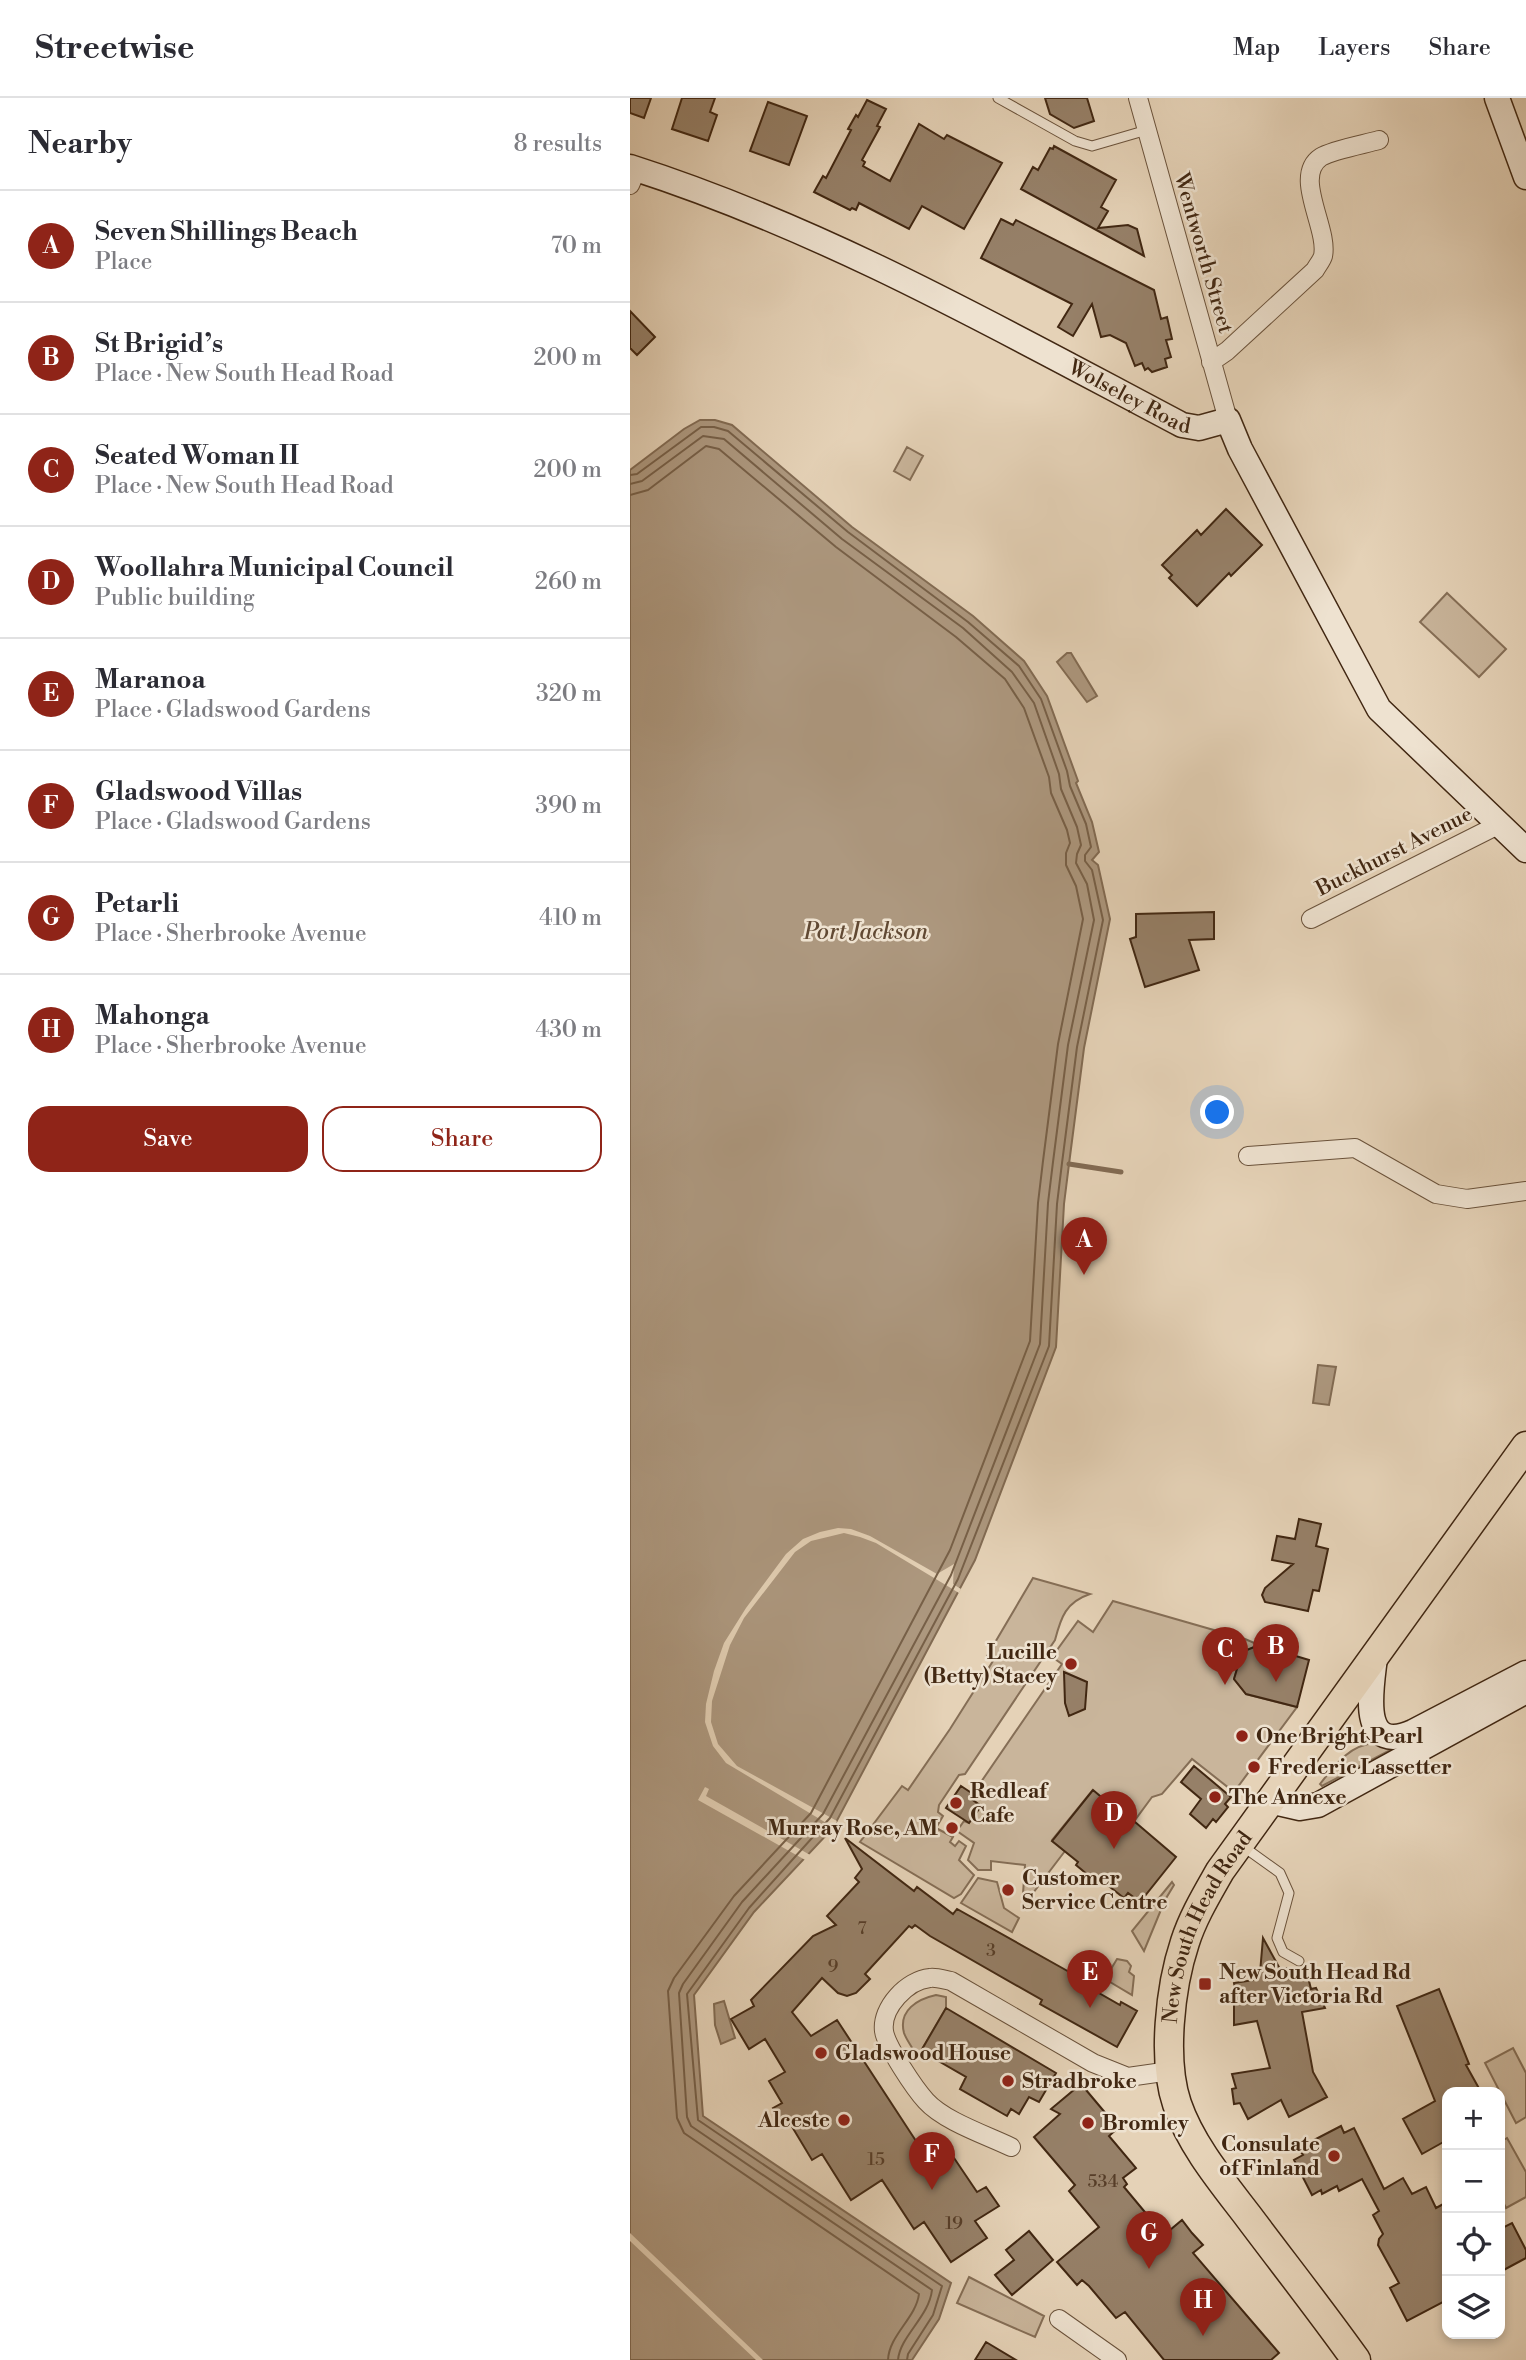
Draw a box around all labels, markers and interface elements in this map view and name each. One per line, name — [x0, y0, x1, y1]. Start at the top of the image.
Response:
text: Streetwise — [35, 28, 195, 69]
text: Map — [1233, 33, 1280, 63]
text: Layers — [1318, 33, 1390, 63]
text: Share — [1428, 33, 1491, 63]
text: Nearby — [28, 125, 132, 163]
text: 8 results — [514, 130, 602, 158]
street label: Wentworth Street — [1167, 169, 1239, 337]
text: Seven Shillings Beach — [95, 216, 358, 248]
text: A — [43, 232, 59, 260]
text: 70 m — [551, 232, 602, 260]
text: Place — [95, 248, 152, 276]
text: St Brigid’s — [95, 328, 223, 360]
text: B — [42, 344, 60, 372]
text: 200 m — [534, 344, 602, 372]
street label: Wolseley Road — [1062, 354, 1193, 440]
text: Place · New South Head Road — [95, 360, 394, 388]
text: Seated Woman II — [95, 440, 299, 472]
text: C — [43, 456, 59, 484]
text: 200 m — [534, 456, 602, 484]
text: Place · New South Head Road — [95, 472, 394, 500]
text: Woollahra Municipal Council — [95, 552, 454, 584]
text: D — [42, 568, 60, 596]
text: 260 m — [535, 568, 602, 596]
text: Public building — [95, 584, 255, 612]
text: Maranoa — [95, 664, 206, 696]
text: E — [43, 680, 59, 708]
text: 320 m — [536, 680, 602, 708]
text: Place · Gladswood Gardens — [95, 696, 371, 724]
text: Gladswood Villas — [95, 776, 302, 808]
text: F — [43, 792, 59, 820]
text: 390 m — [535, 792, 602, 820]
street label: Buckhurst Avenue — [1311, 801, 1477, 903]
text: Place · Gladswood Gardens — [95, 808, 371, 836]
text: Petarli — [95, 888, 179, 920]
text: G — [42, 904, 60, 932]
text: 410 m — [539, 904, 602, 932]
water label: Port Jackson — [803, 918, 929, 946]
text: Place · Sherbrooke Avenue — [95, 920, 367, 948]
text: Mahonga — [95, 1000, 210, 1032]
text: H — [42, 1016, 61, 1044]
text: 430 m — [535, 1016, 602, 1044]
text: Place · Sherbrooke Avenue — [95, 1032, 367, 1060]
your location — [1200, 1095, 1234, 1129]
button: Save — [28, 1106, 308, 1172]
button: Share — [322, 1106, 602, 1172]
pin: A — [1061, 1217, 1107, 1275]
pin: B — [1253, 1624, 1299, 1682]
pin: C — [1202, 1627, 1248, 1685]
place label: Lucille (Betty) Stacey — [924, 1640, 1057, 1690]
marker: Lucille (Betty) Stacey — [1063, 1656, 1079, 1672]
place label: One Bright Pearl — [1256, 1724, 1423, 1750]
marker: One Bright Pearl — [1234, 1728, 1250, 1744]
place label: Frederic Lassetter — [1268, 1755, 1452, 1781]
marker: Frederic Lassetter — [1246, 1759, 1262, 1775]
place label: Redleaf Cafe — [970, 1779, 1049, 1829]
place label: The Annexe — [1229, 1785, 1347, 1811]
marker: The Annexe — [1207, 1789, 1223, 1805]
pin: D — [1091, 1791, 1137, 1849]
marker: Redleaf Cafe — [948, 1795, 964, 1811]
place label: Murray Rose, AM — [767, 1816, 939, 1842]
marker: Murray Rose, AM — [944, 1820, 960, 1836]
street label: New South Head Road — [1158, 1826, 1258, 2024]
place label: Customer Service Centre — [1022, 1866, 1167, 1916]
marker: Customer Service Centre — [1000, 1882, 1016, 1898]
house number: 7 — [857, 1917, 867, 1940]
house number: 3 — [986, 1939, 996, 1962]
pin: E — [1067, 1950, 1113, 2008]
house number: 9 — [828, 1955, 839, 1978]
place label: New South Head Rd after Victoria Rd — [1219, 1960, 1411, 2010]
marker: New South Head Rd after Victoria Rd — [1197, 1976, 1213, 1992]
place label: Gladswood House — [835, 2041, 1011, 2067]
marker: Gladswood House — [813, 2045, 829, 2061]
place label: Stradbroke — [1022, 2069, 1137, 2095]
marker: Stradbroke — [1000, 2073, 1016, 2089]
map controls — [1442, 2087, 1505, 2339]
button: + — [1442, 2087, 1505, 2150]
place label: Alceste — [757, 2108, 830, 2134]
place label: Bromley — [1102, 2111, 1189, 2137]
marker: Alceste — [836, 2112, 852, 2128]
marker: Bromley — [1080, 2115, 1096, 2131]
pin: F — [909, 2132, 955, 2190]
place label: Consulate of Finland — [1219, 2132, 1320, 2182]
house number: 15 — [867, 2148, 885, 2171]
marker: Consulate of Finland — [1326, 2148, 1342, 2164]
button: − — [1442, 2150, 1505, 2213]
house number: 534 — [1088, 2170, 1119, 2193]
pin: G — [1126, 2211, 1172, 2269]
house number: 19 — [945, 2212, 963, 2235]
button: locate — [1442, 2213, 1505, 2276]
button: layers — [1442, 2276, 1505, 2339]
pin: H — [1180, 2278, 1226, 2336]

